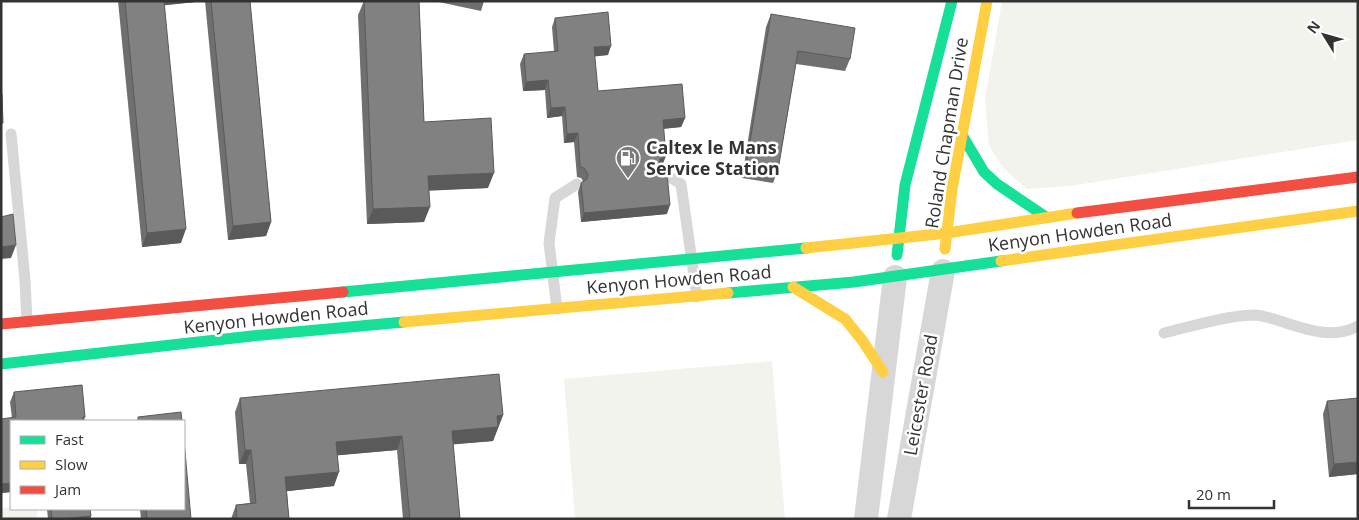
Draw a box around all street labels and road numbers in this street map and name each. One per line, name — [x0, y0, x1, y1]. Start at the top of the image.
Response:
street label: Roland Chapman Drive — [919, 36, 973, 230]
street label: Kenyon Howden Road — [986, 207, 1173, 257]
street label: Kenyon Howden Road — [585, 259, 772, 299]
street label: Kenyon Howden Road — [182, 295, 369, 339]
street label: Leicester Road — [898, 332, 943, 457]

